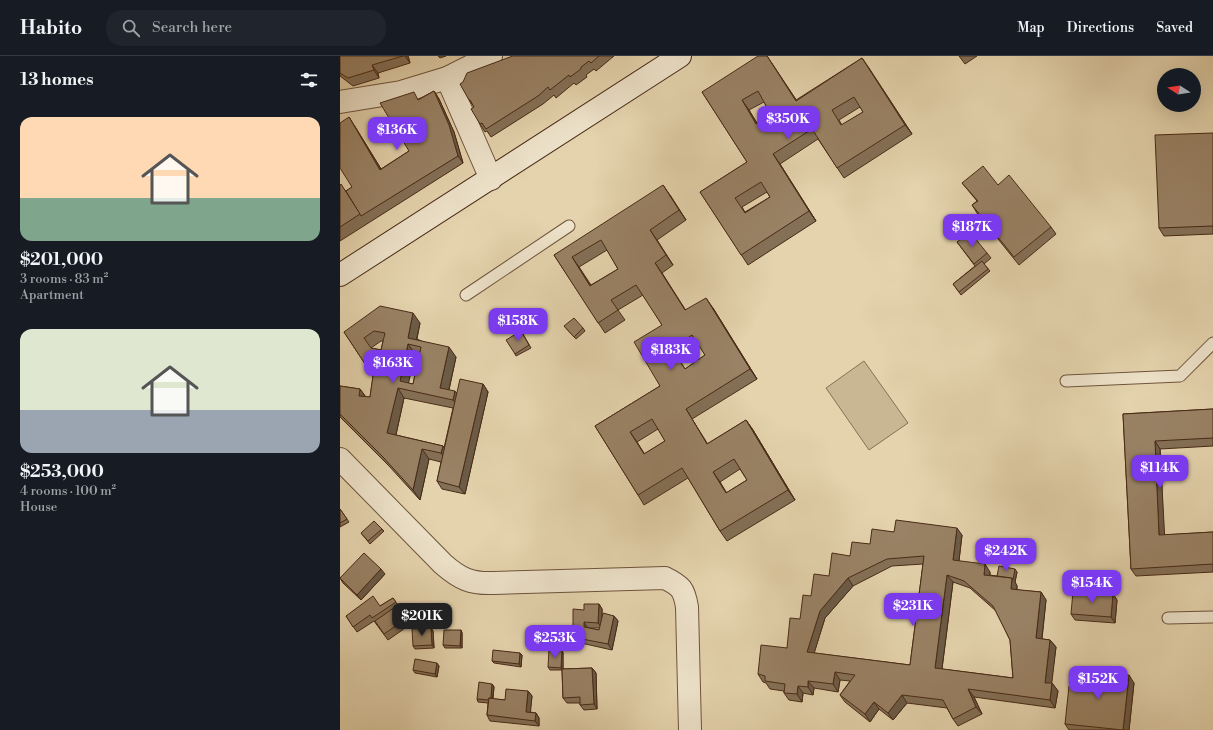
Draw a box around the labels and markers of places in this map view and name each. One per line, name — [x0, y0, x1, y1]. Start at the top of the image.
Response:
pin: $350K — [760, 106, 816, 140]
pin: $136K — [369, 117, 425, 151]
pin: $187K — [944, 214, 1000, 248]
pin: $158K — [490, 308, 546, 342]
pin: $183K — [643, 337, 699, 371]
pin: $163K — [365, 350, 421, 384]
pin: $114K — [1132, 455, 1188, 489]
pin: $242K — [978, 538, 1034, 572]
pin: $154K — [1064, 570, 1120, 604]
pin: $231K — [885, 593, 941, 627]
pin: $201K — [394, 603, 450, 637]
pin: $253K — [527, 625, 583, 659]
pin: $152K — [1070, 666, 1126, 700]

